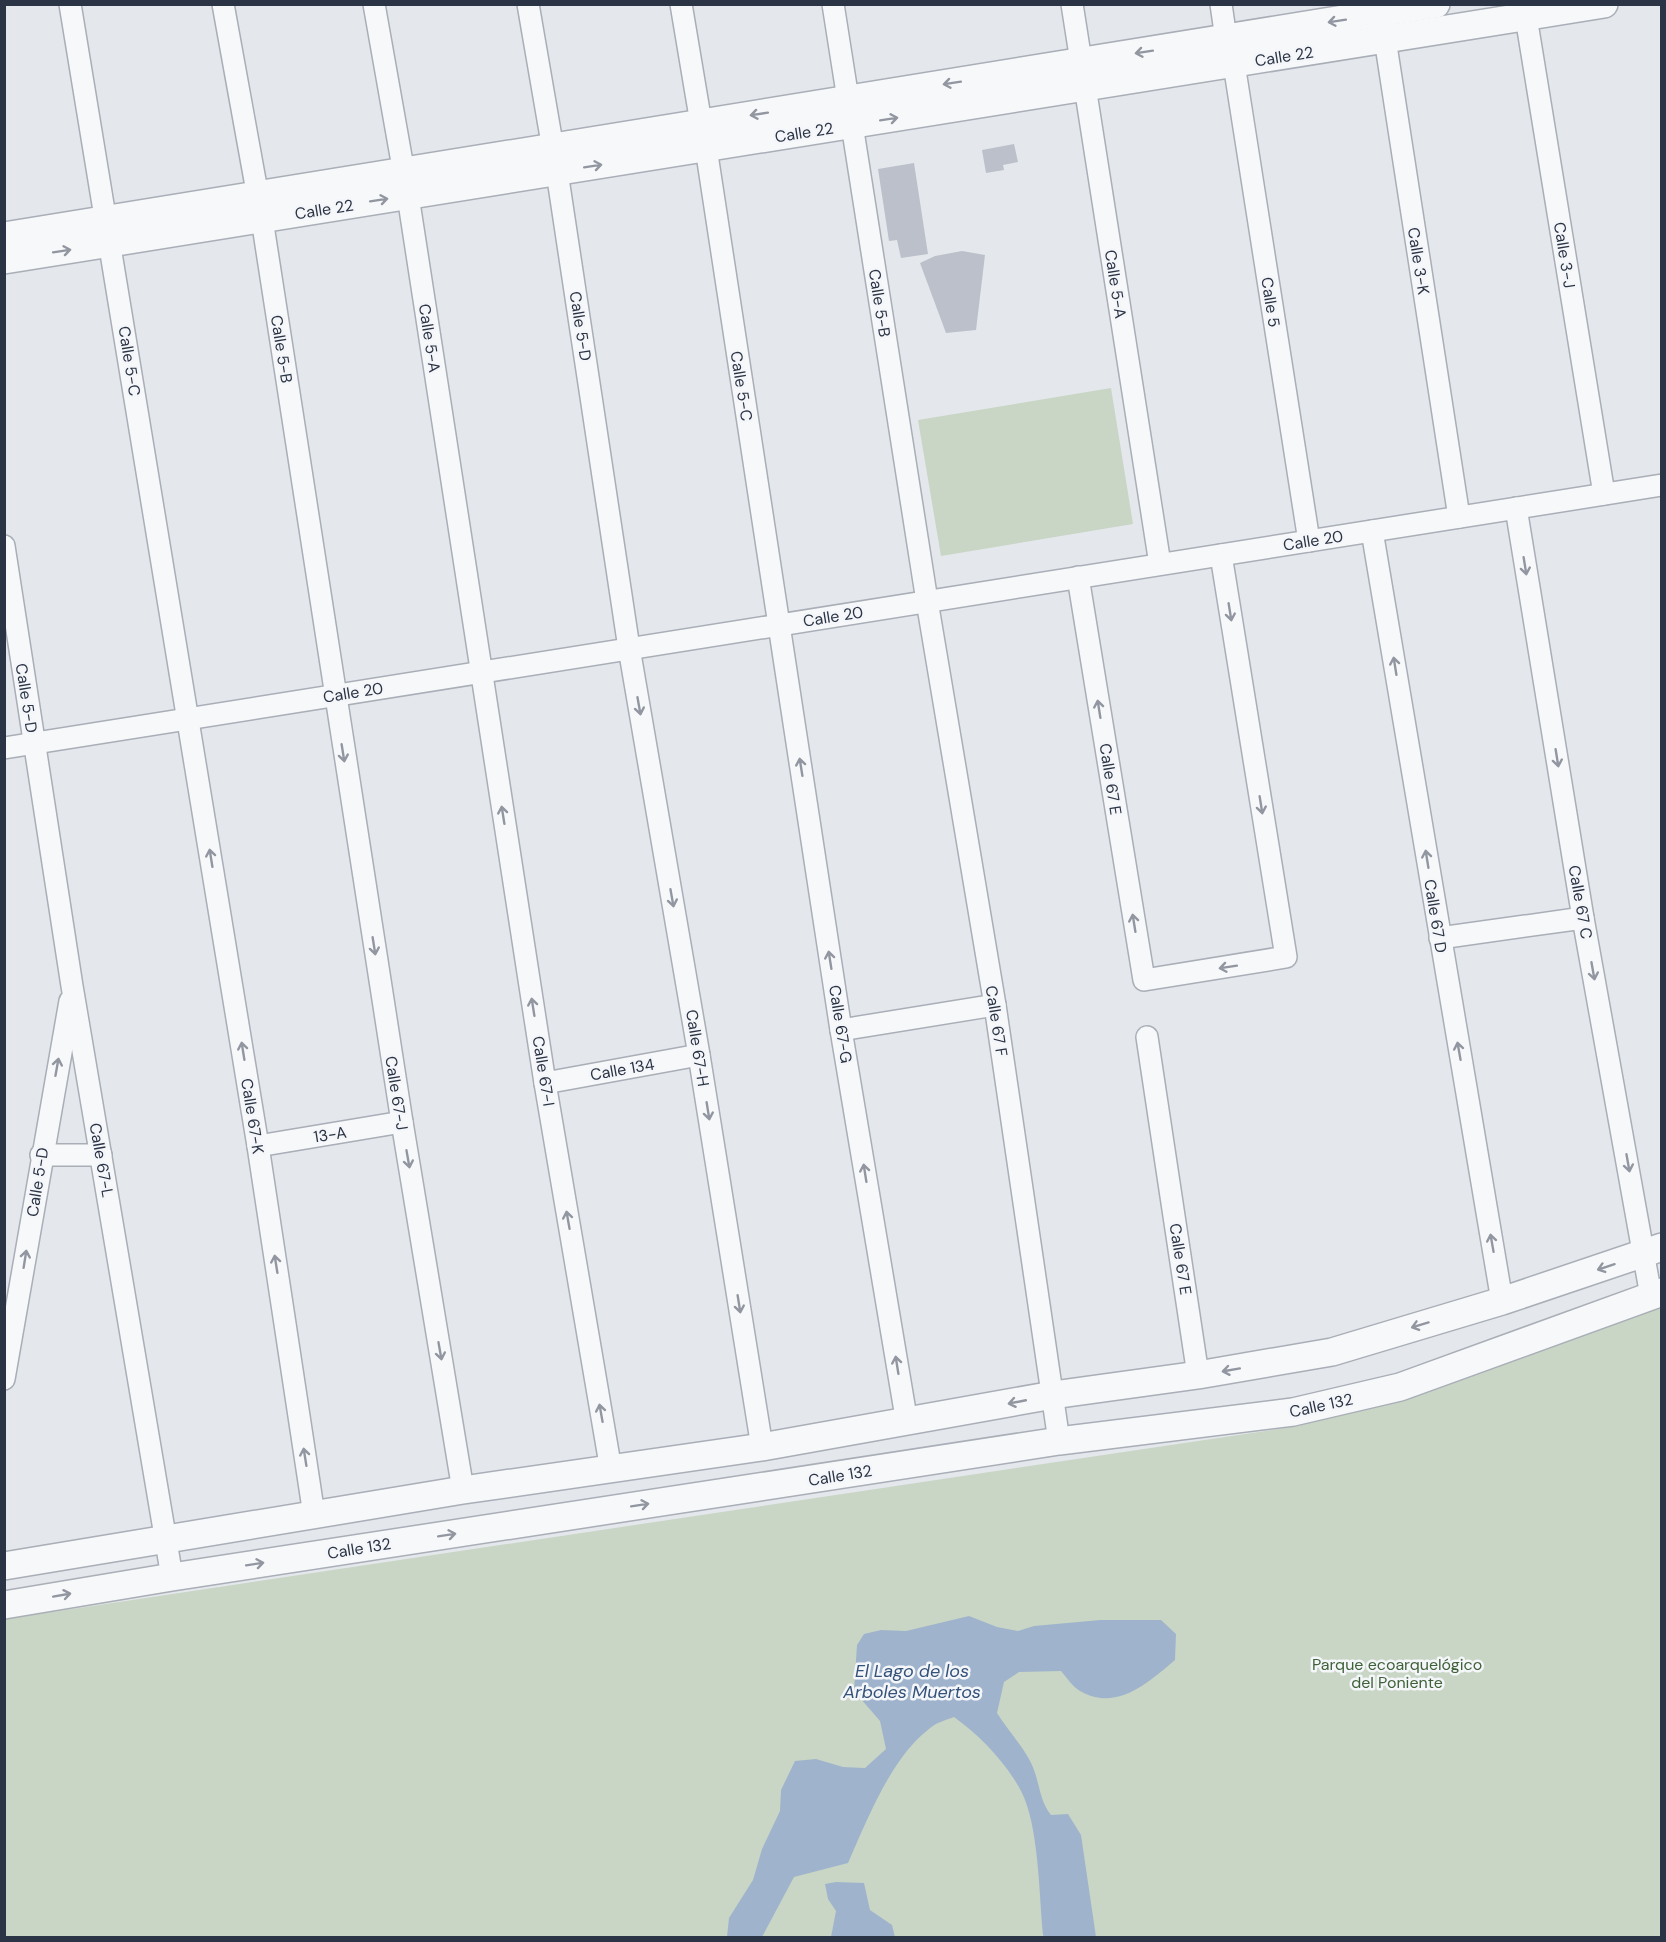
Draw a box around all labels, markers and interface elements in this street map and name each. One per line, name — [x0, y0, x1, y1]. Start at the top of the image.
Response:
one-way arrow — [1328, 15, 1347, 26]
street label: Calle 22 — [1253, 42, 1315, 71]
one-way arrow — [1135, 46, 1155, 57]
one-way arrow — [943, 78, 962, 89]
one-way arrow — [750, 109, 770, 120]
one-way arrow — [878, 113, 898, 124]
street label: Calle 22 — [773, 118, 835, 147]
one-way arrow — [582, 160, 602, 171]
street label: Calle 22 — [293, 195, 355, 224]
one-way arrow — [369, 195, 389, 206]
street label: Calle 3-J — [1549, 220, 1580, 290]
street label: Calle 3-K — [1403, 226, 1434, 296]
one-way arrow — [52, 245, 72, 256]
street label: Calle 5-A — [1100, 248, 1131, 320]
street label: Calle 5-B — [864, 267, 895, 339]
street label: Calle 5 — [1256, 276, 1285, 329]
street label: Calle 5-D — [565, 290, 596, 362]
street label: Calle 5-A — [414, 302, 445, 374]
street label: Calle 5-B — [266, 313, 297, 385]
street label: Calle 5-C — [114, 325, 145, 398]
street label: Calle 5-C — [726, 350, 757, 423]
street label: Calle 20 — [1281, 525, 1345, 556]
one-way arrow — [1520, 555, 1531, 575]
street label: Calle 20 — [801, 601, 865, 632]
one-way arrow — [1225, 602, 1236, 622]
one-way arrow — [1389, 657, 1400, 677]
street label: Calle 5-D — [11, 662, 42, 734]
street label: Calle 20 — [321, 677, 385, 708]
one-way arrow — [634, 696, 645, 715]
one-way arrow — [1094, 700, 1105, 720]
street label: Calle 67 E — [1094, 742, 1127, 816]
one-way arrow — [338, 743, 349, 763]
one-way arrow — [1552, 748, 1563, 767]
one-way arrow — [795, 758, 806, 777]
one-way arrow — [1256, 795, 1267, 814]
one-way arrow — [498, 805, 509, 825]
one-way arrow — [206, 849, 217, 869]
one-way arrow — [1421, 850, 1432, 869]
street label: Calle 67 C — [1564, 864, 1597, 941]
street label: Calle 67 D — [1419, 878, 1452, 954]
one-way arrow — [667, 888, 678, 908]
one-way arrow — [1129, 913, 1140, 933]
one-way arrow — [368, 935, 379, 955]
one-way arrow — [825, 950, 836, 970]
one-way arrow — [1219, 961, 1239, 972]
one-way arrow — [1588, 961, 1599, 980]
street label: Calle 67-G — [824, 983, 857, 1065]
street label: Calle 67 F — [981, 984, 1013, 1059]
one-way arrow — [528, 998, 539, 1018]
street label: Calle 67-H — [681, 1008, 714, 1088]
street label: Calle 67-I — [528, 1035, 559, 1108]
one-way arrow — [237, 1042, 248, 1061]
one-way arrow — [1453, 1042, 1464, 1062]
street label: Calle 134 — [588, 1053, 656, 1085]
street label: Calle 67-J — [380, 1054, 413, 1132]
one-way arrow — [52, 1058, 63, 1077]
street label: Calle 67-K — [236, 1077, 269, 1155]
one-way arrow — [703, 1101, 714, 1121]
street label: Calle 67-L — [85, 1121, 118, 1199]
street label: 13-A — [312, 1121, 349, 1147]
street label: Calle 5-D — [22, 1146, 53, 1218]
one-way arrow — [402, 1149, 413, 1168]
one-way arrow — [1623, 1152, 1634, 1172]
one-way arrow — [859, 1164, 870, 1183]
one-way arrow — [563, 1211, 574, 1231]
street label: Calle 67 E — [1164, 1222, 1197, 1296]
one-way arrow — [1486, 1234, 1497, 1254]
one-way arrow — [20, 1250, 31, 1270]
one-way arrow — [270, 1255, 281, 1275]
one-way arrow — [1597, 1262, 1616, 1273]
one-way arrow — [734, 1293, 745, 1313]
one-way arrow — [1411, 1320, 1430, 1331]
one-way arrow — [435, 1341, 446, 1361]
one-way arrow — [892, 1356, 903, 1376]
one-way arrow — [1221, 1364, 1241, 1375]
street label: Calle 132 — [1287, 1389, 1355, 1422]
one-way arrow — [1008, 1397, 1028, 1408]
one-way arrow — [595, 1403, 606, 1423]
one-way arrow — [300, 1448, 311, 1467]
street label: Calle 132 — [807, 1460, 873, 1491]
one-way arrow — [630, 1499, 649, 1510]
one-way arrow — [437, 1529, 457, 1540]
street label: Calle 132 — [326, 1533, 392, 1564]
one-way arrow — [244, 1558, 264, 1569]
one-way arrow — [52, 1590, 72, 1601]
park label: Parque ecoarquelógico del Poniente — [1312, 1654, 1482, 1693]
water label: El Lago de los Arboles Muertos — [842, 1659, 981, 1704]

